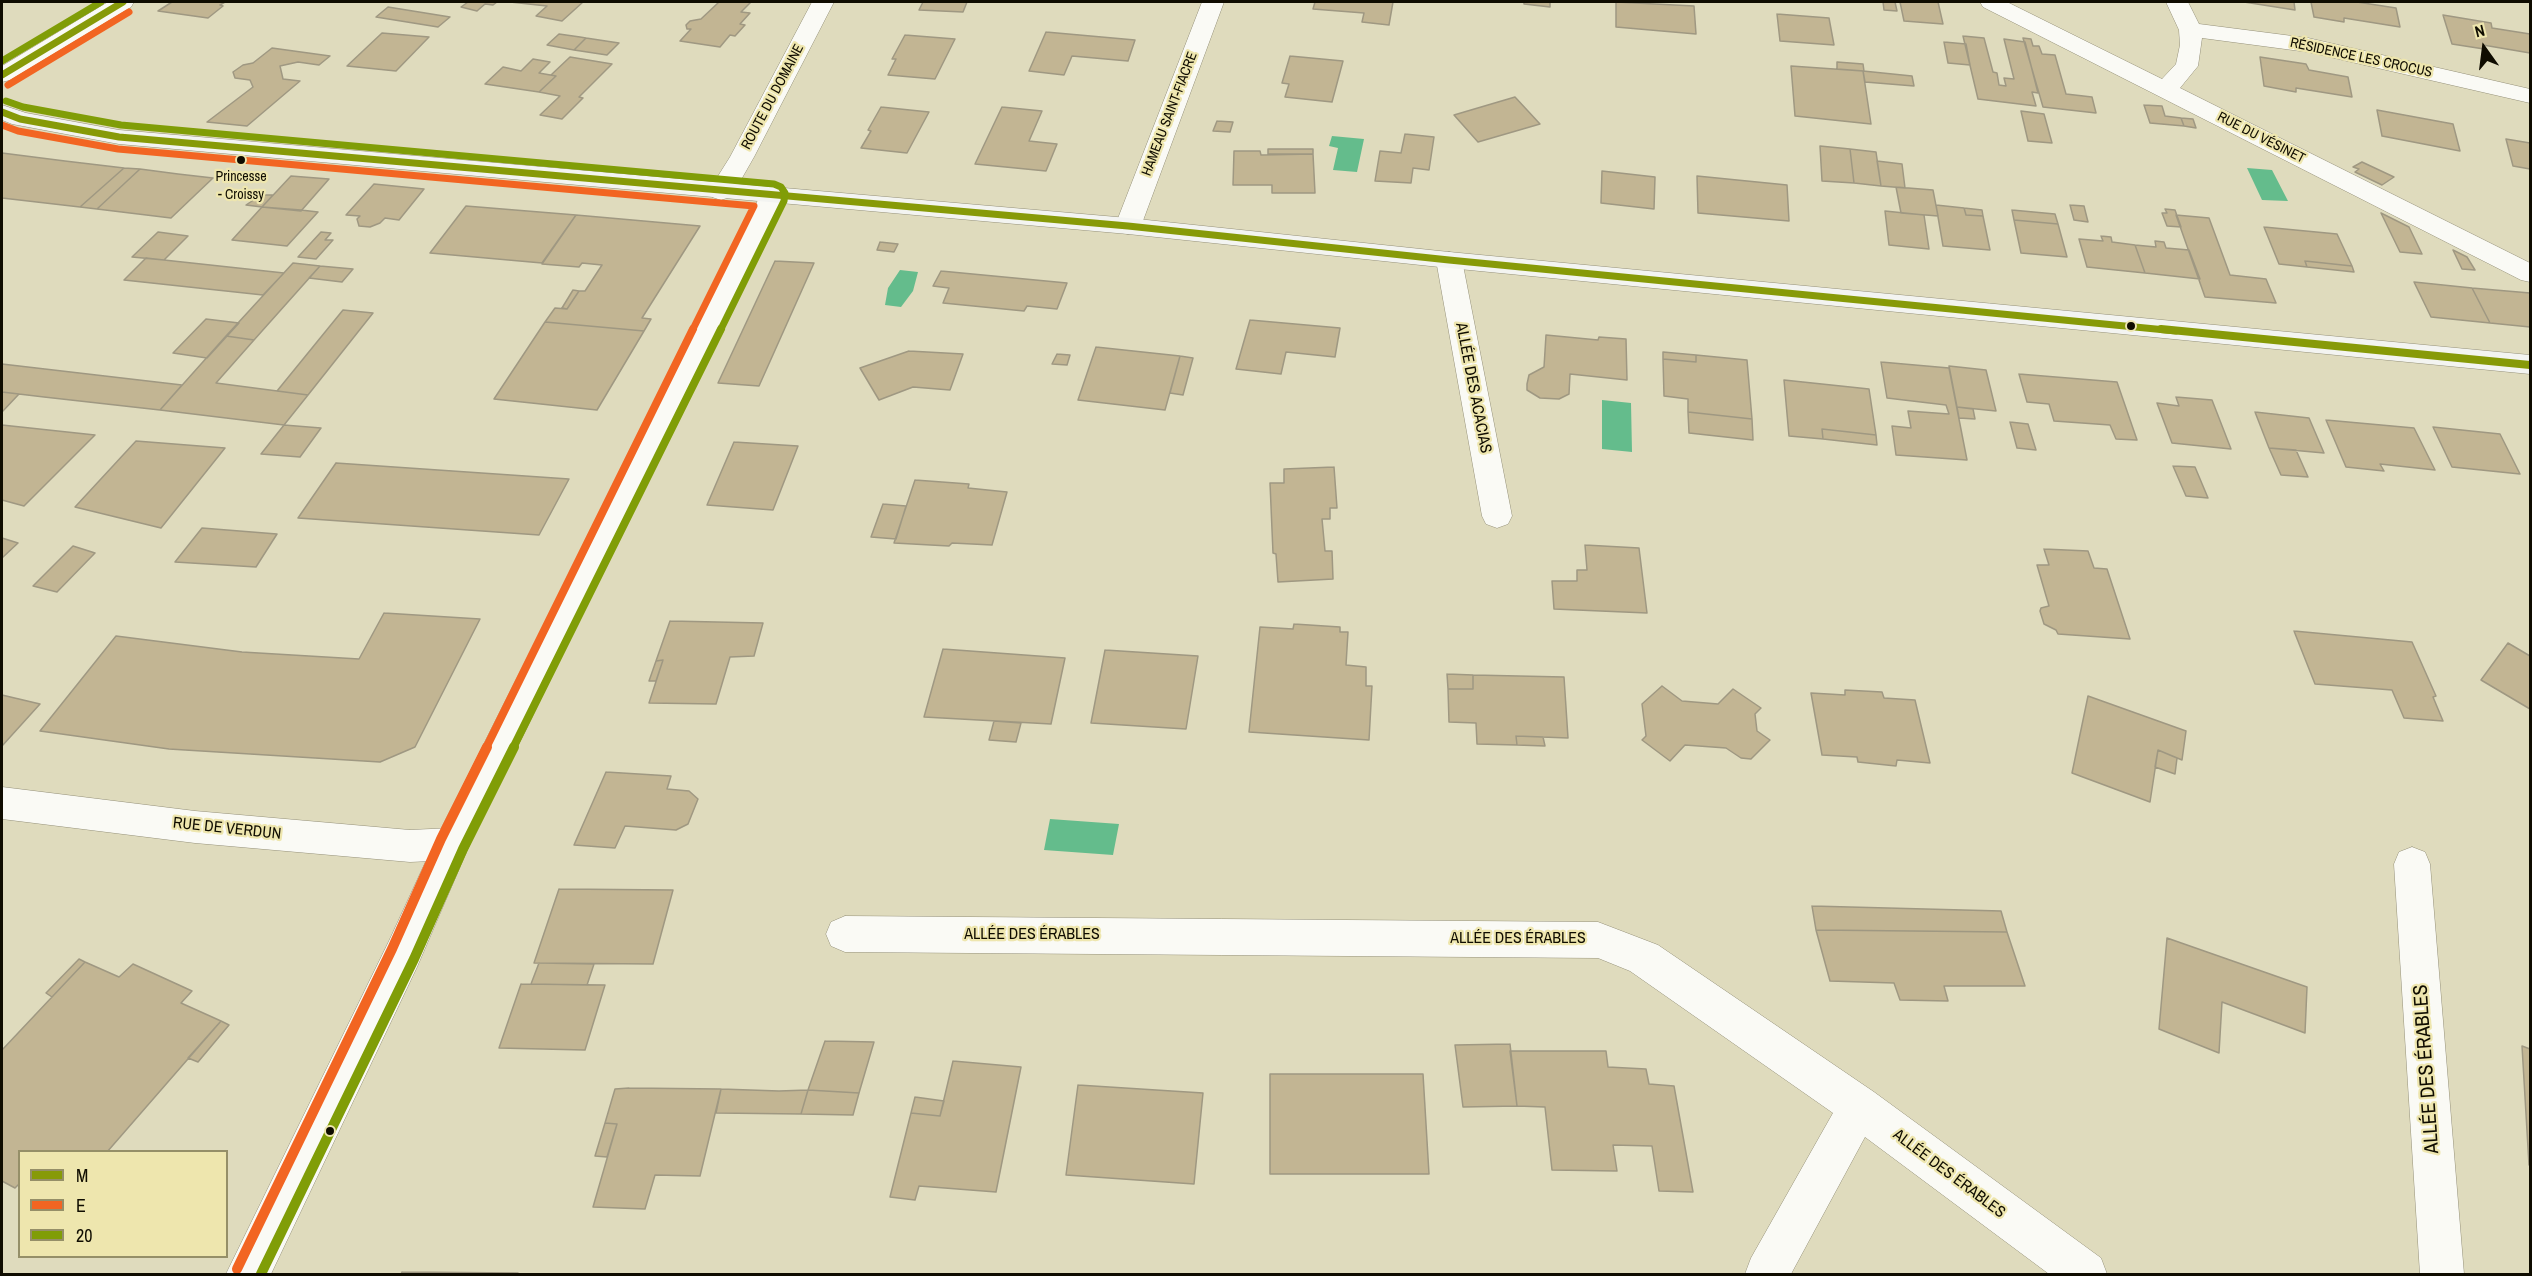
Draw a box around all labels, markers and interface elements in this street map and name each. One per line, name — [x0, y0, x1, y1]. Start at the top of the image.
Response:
north arrow — [2454, 18, 2514, 78]
text: N — [2472, 19, 2487, 42]
street label: RÉSIDENCE LES CROCUS — [2288, 35, 2434, 81]
street label: ROUTE DU DOMAINE — [738, 42, 808, 152]
street label: HAMEAU SAINT-FIACRE — [1139, 50, 1201, 178]
street label: RUE DU VÉSINET — [2214, 109, 2308, 167]
marker: Princesse - Croissy — [235, 154, 247, 166]
place label: Princesse - Croissy — [215, 169, 267, 202]
unlabelled marker — [2125, 320, 2137, 332]
street label: ALLÉE DES ACACIAS — [1451, 321, 1495, 455]
street label: RUE DE VERDUN — [172, 814, 282, 844]
street label: ALLÉE DES ÉRABLES — [964, 925, 1100, 945]
street label: ALLÉE DES ÉRABLES — [1450, 929, 1586, 949]
street label: ALLÉE DES ÉRABLES — [2409, 984, 2445, 1154]
unlabelled marker — [324, 1125, 336, 1137]
street label: ALLÉE DES ÉRABLES — [1889, 1126, 2009, 1222]
legend — [18, 1150, 228, 1258]
text: M — [76, 1163, 88, 1188]
text: E — [76, 1193, 86, 1218]
text: 20 — [76, 1223, 92, 1248]

